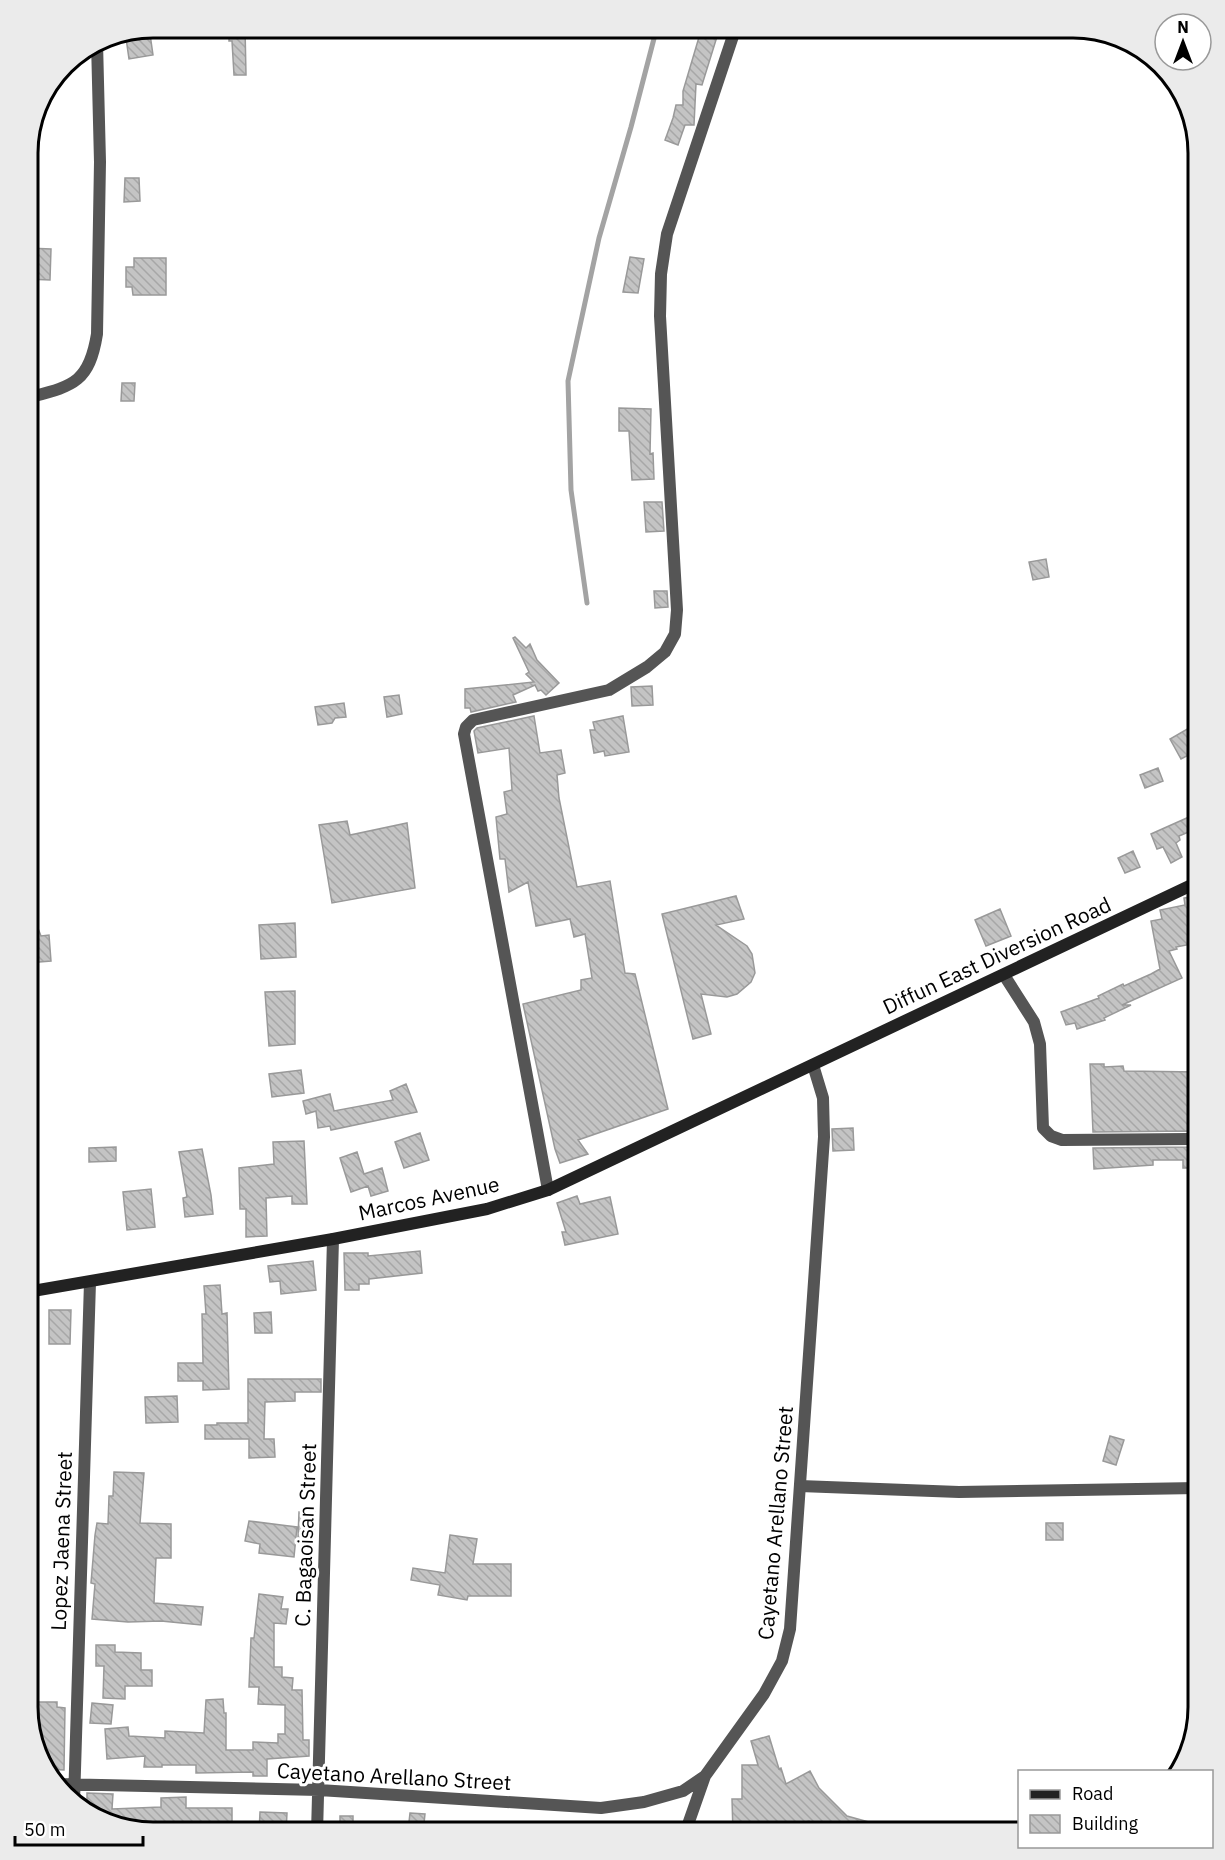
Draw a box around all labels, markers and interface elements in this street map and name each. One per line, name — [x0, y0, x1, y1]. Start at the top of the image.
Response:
north arrow — [1153, 12, 1213, 72]
text: N — [1177, 17, 1189, 37]
street label: Diffun East Diversion Road — [878, 890, 1115, 1020]
street label: Marcos Avenue — [356, 1169, 502, 1227]
street label: Cayetano Arellano Street — [751, 1405, 799, 1641]
street label: C. Bagaoisan Street — [288, 1443, 322, 1627]
street label: Lopez Jaena Street — [44, 1451, 78, 1631]
street label: Cayetano Arellano Street — [276, 1756, 512, 1796]
legend — [1018, 1770, 1213, 1848]
text: Road — [1072, 1782, 1113, 1805]
scale bar — [15, 1809, 142, 1847]
text: Building — [1072, 1812, 1139, 1835]
text: 50 m — [24, 1818, 66, 1841]

